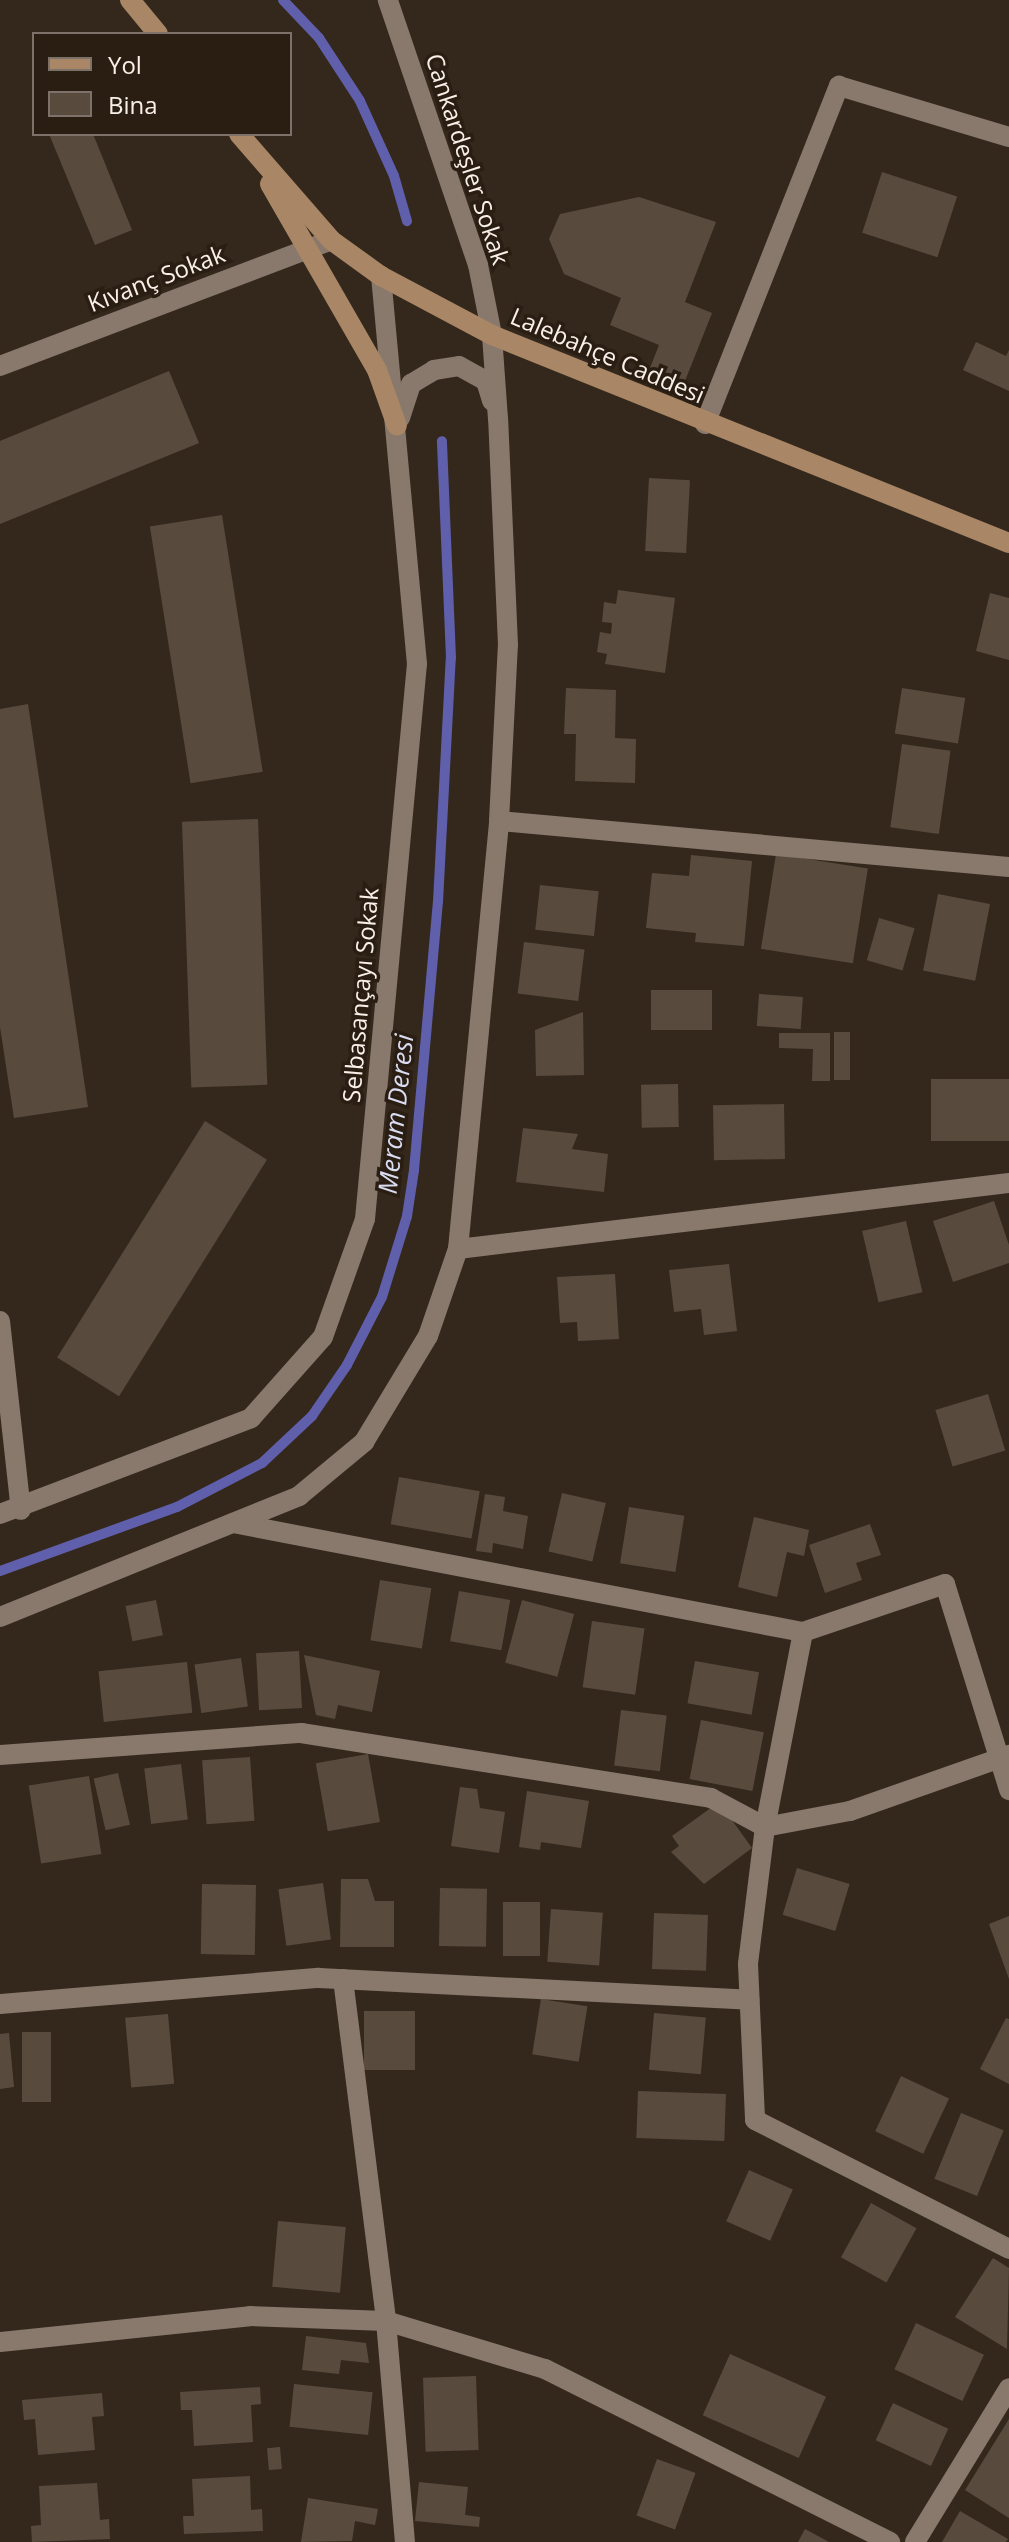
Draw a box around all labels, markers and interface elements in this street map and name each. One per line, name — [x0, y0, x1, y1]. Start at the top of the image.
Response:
legend — [32, 32, 292, 136]
text: Yol — [108, 48, 142, 81]
street label: Cankardeşler Sokak — [420, 50, 516, 268]
text: Bina — [108, 88, 158, 121]
street label: Kıvanç Sokak — [83, 239, 229, 317]
street label: Lalebahçe Caddesi — [507, 301, 709, 409]
street label: Selbasançayı Sokak — [336, 886, 384, 1104]
water label: Meram Deresi — [372, 1033, 420, 1195]

